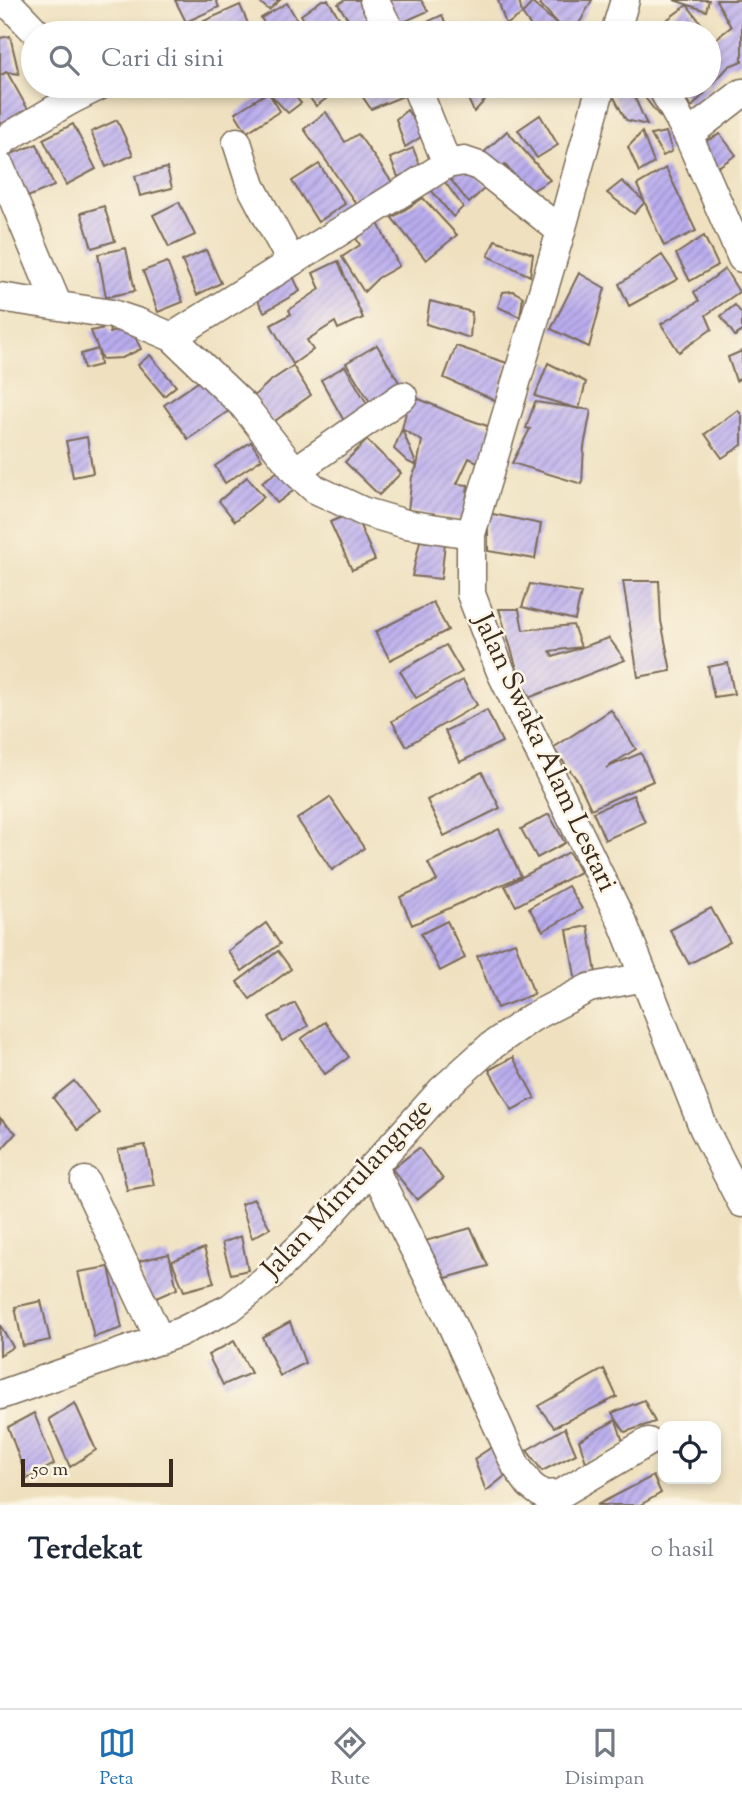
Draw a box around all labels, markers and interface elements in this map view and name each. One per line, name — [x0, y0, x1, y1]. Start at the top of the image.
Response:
search box — [21, 21, 721, 98]
icon: search — [45, 41, 83, 79]
text: Cari di sini — [101, 41, 224, 78]
street label: Jalan Swaka Alam Lestari — [461, 605, 626, 899]
street label: Jalan Minrulangnge — [252, 1090, 443, 1290]
map controls — [658, 1421, 721, 1484]
button: locate — [658, 1421, 721, 1484]
scale bar — [21, 1456, 173, 1488]
text: 50 m — [32, 1457, 68, 1484]
text: Terdekat — [28, 1529, 142, 1572]
text: 0 hasil — [651, 1534, 714, 1567]
tab: Peta — [98, 1724, 136, 1793]
tab: Rute — [331, 1724, 370, 1793]
tab: Disimpan — [565, 1724, 644, 1793]

